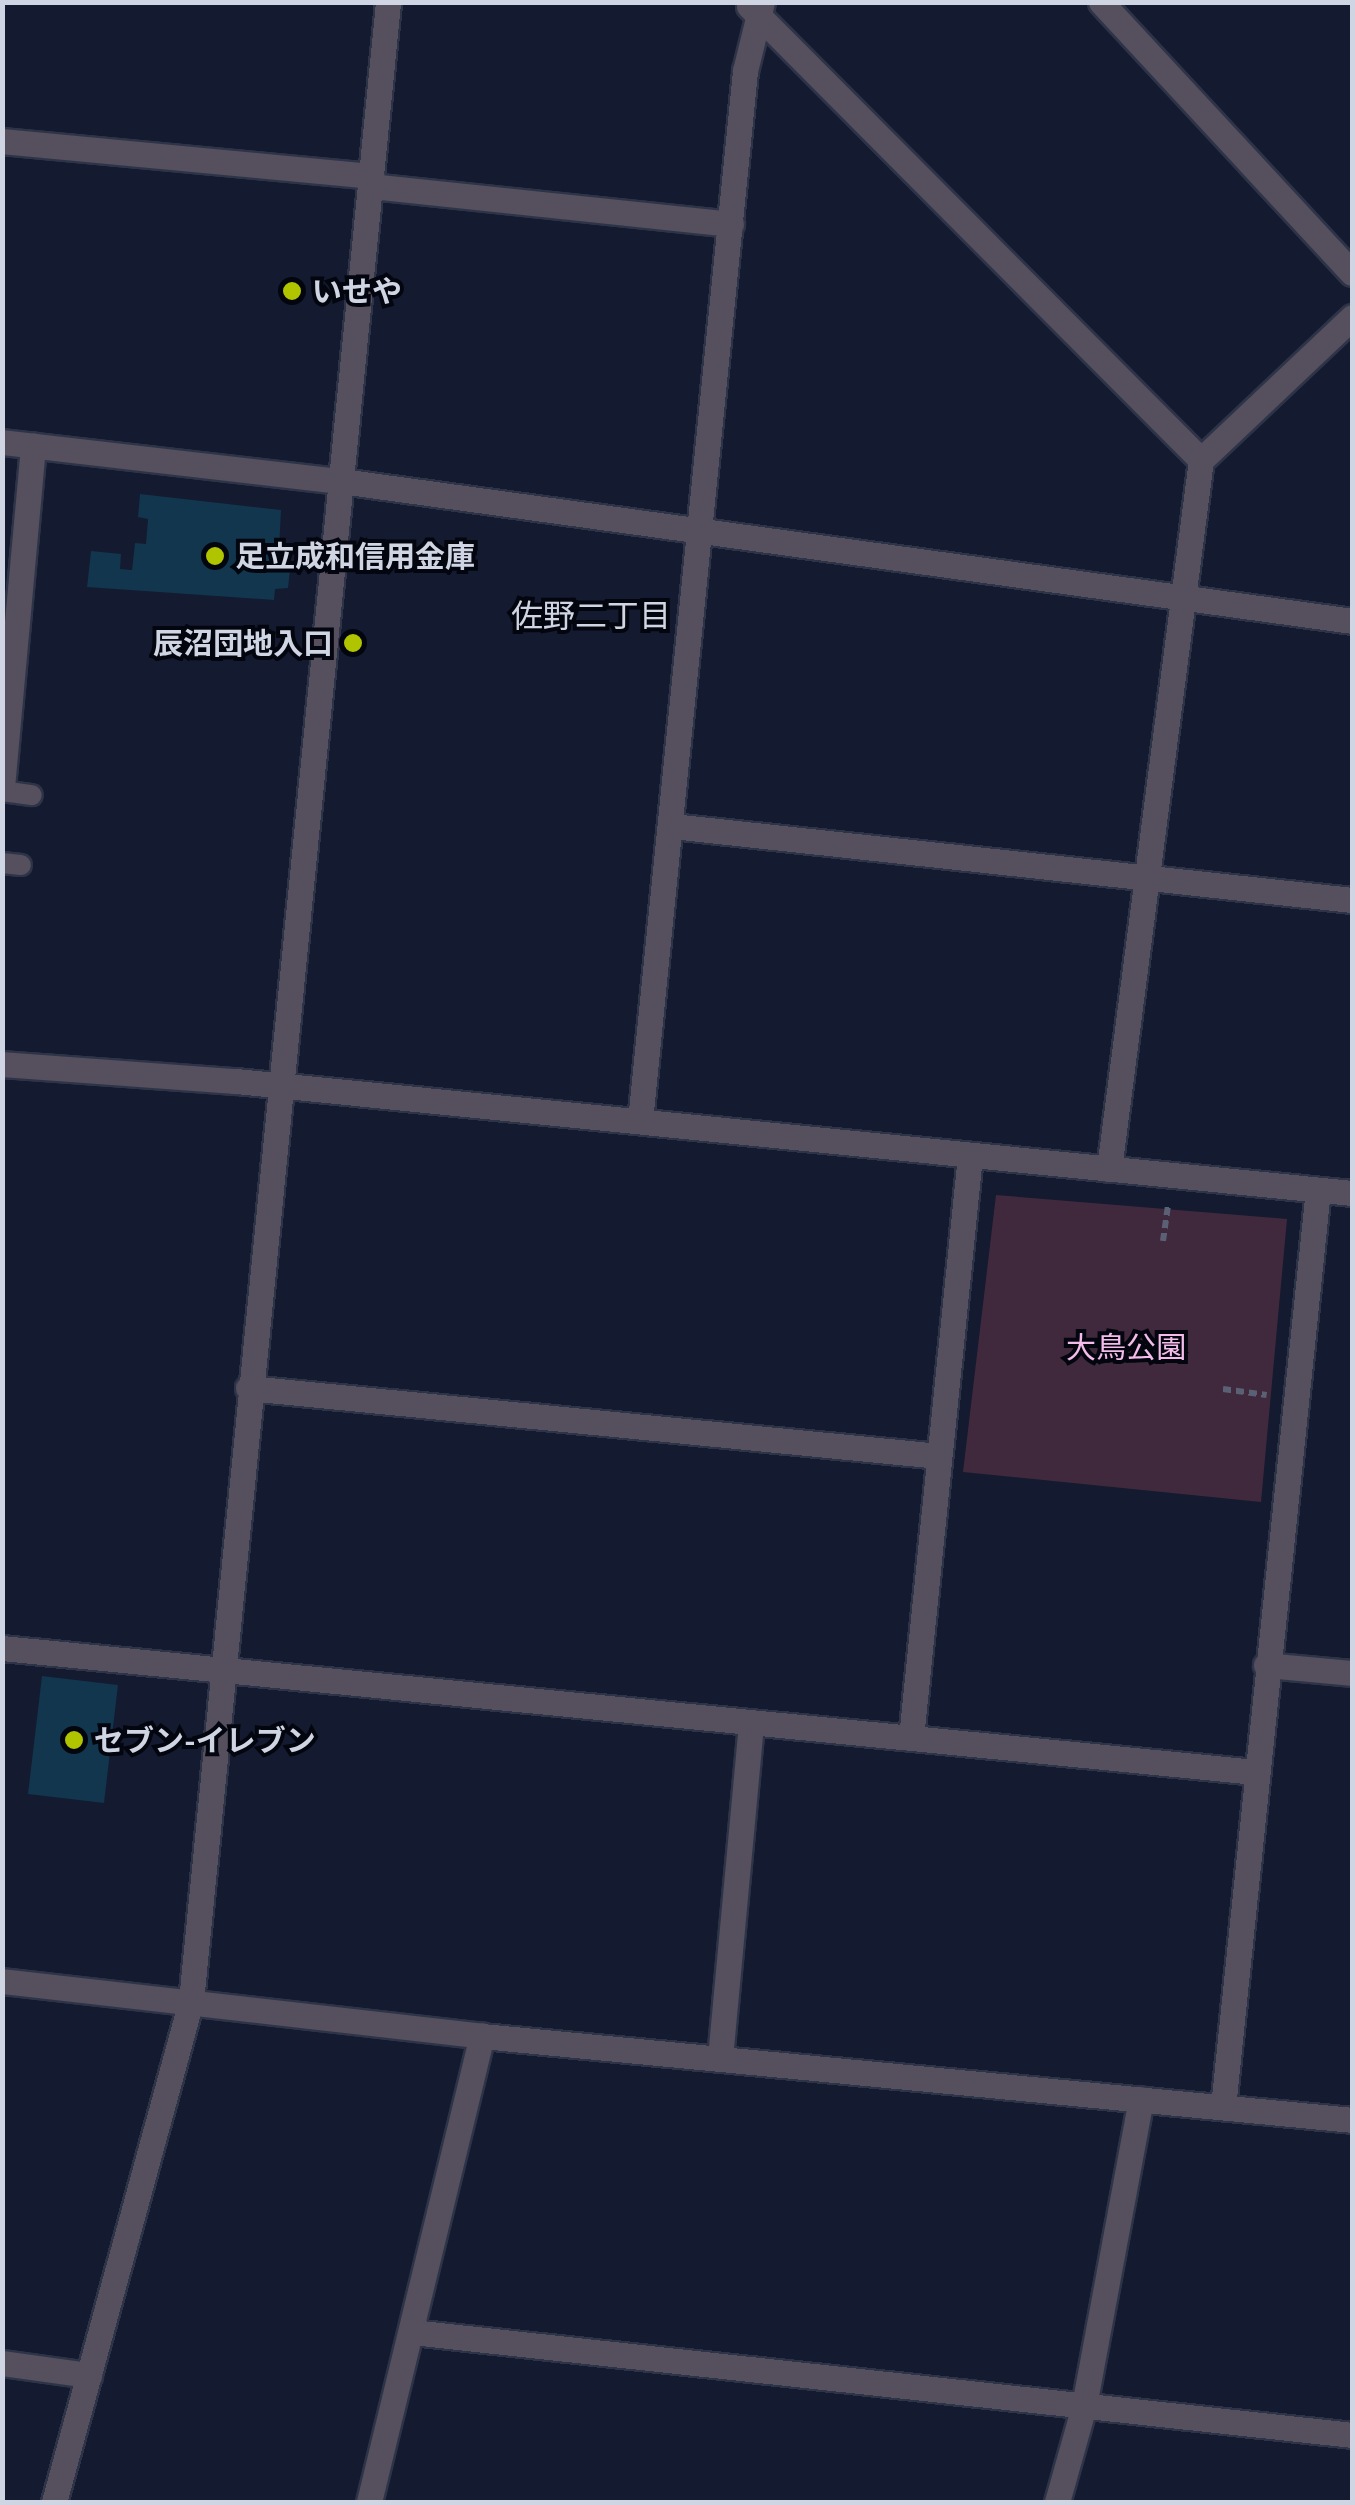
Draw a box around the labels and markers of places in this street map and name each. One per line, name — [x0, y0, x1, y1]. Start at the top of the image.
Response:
place label: いせや — [312, 273, 402, 309]
marker: いせや — [281, 280, 303, 302]
place label: 足立成和信用金庫 — [235, 538, 475, 574]
marker: 足立成和信用金庫 — [204, 545, 226, 567]
place label: 辰沼団地入口 — [153, 625, 333, 661]
marker: 辰沼団地入口 — [342, 632, 364, 654]
place label: セブン-イレブン — [94, 1722, 316, 1758]
marker: セブン-イレブン — [63, 1729, 85, 1751]

